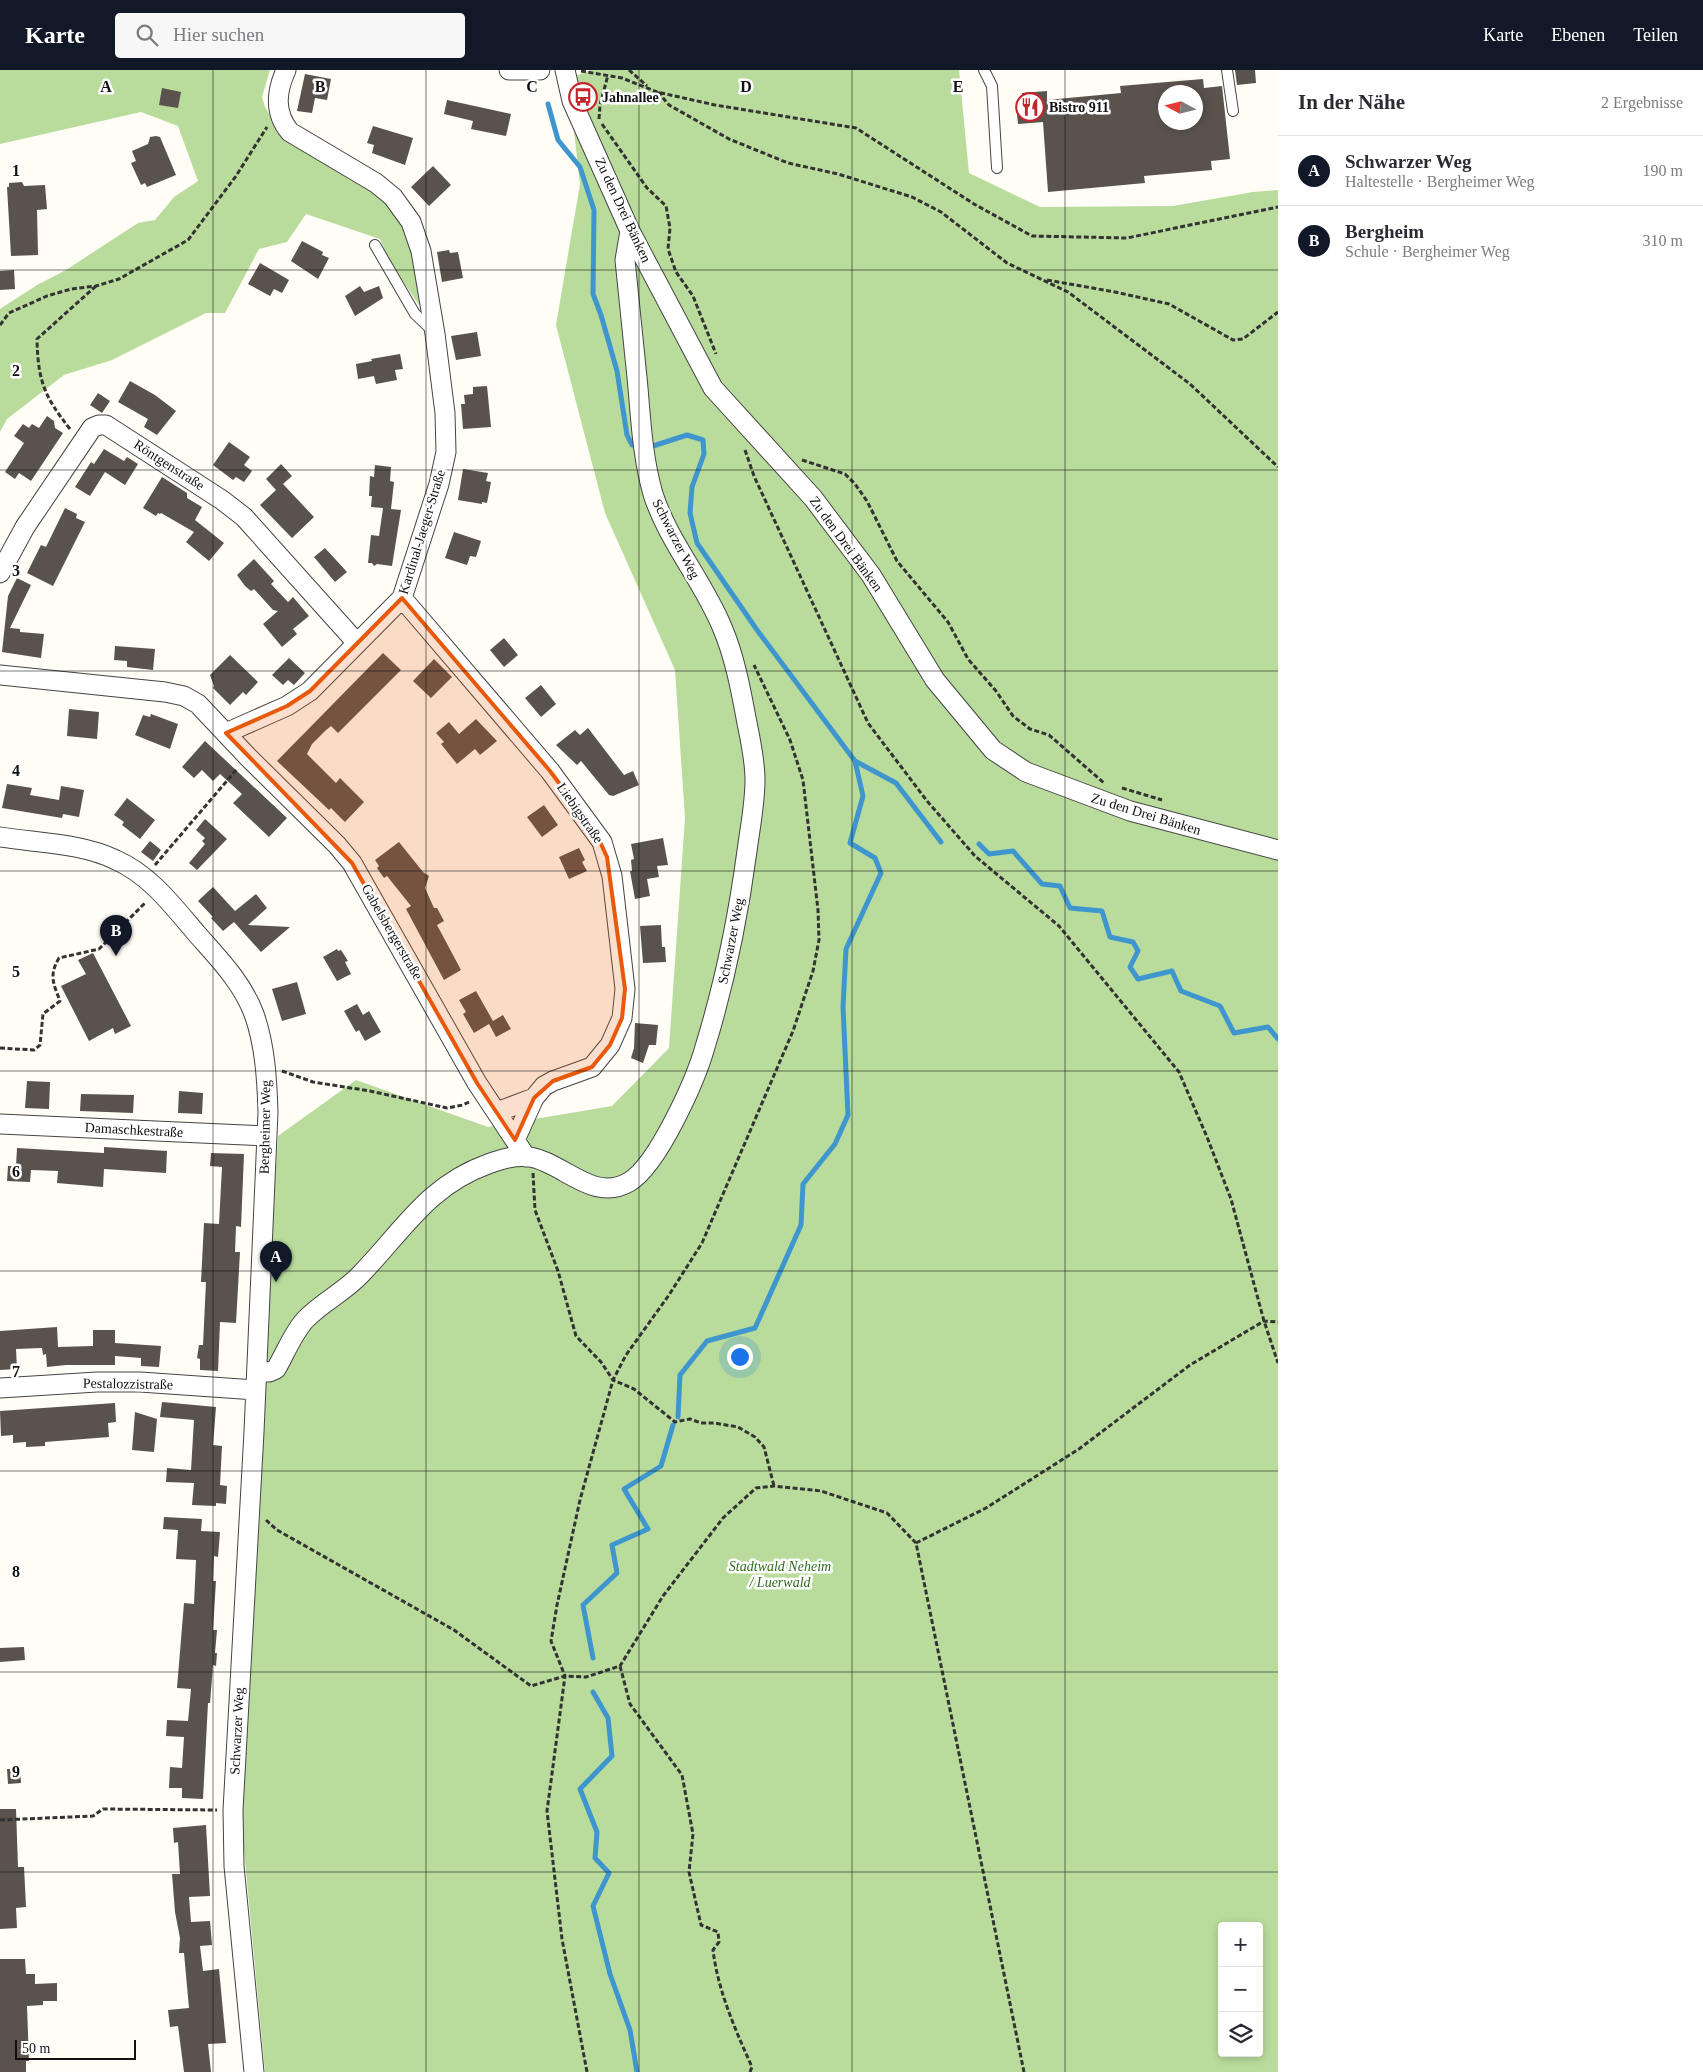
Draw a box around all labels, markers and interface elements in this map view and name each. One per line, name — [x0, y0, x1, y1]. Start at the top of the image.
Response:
search box — [115, 13, 465, 58]
icon: search — [133, 21, 161, 49]
text: Karte — [25, 22, 85, 48]
text: Hier suchen — [173, 24, 264, 45]
text: Karte — [1483, 25, 1523, 45]
text: Ebenen — [1551, 25, 1605, 45]
text: Teilen — [1633, 25, 1678, 45]
text: A — [100, 78, 112, 95]
text: B — [315, 78, 326, 95]
text: C — [526, 78, 538, 95]
text: D — [740, 78, 752, 95]
text: E — [953, 78, 963, 95]
bus stop icon: Jahnallee — [568, 82, 598, 112]
north arrow — [1158, 85, 1203, 130]
place label: Jahnallee — [602, 90, 659, 105]
text: In der Nähe — [1298, 90, 1405, 114]
restaurant icon: Bistro 911 — [1015, 92, 1045, 122]
text: 2 Ergebnisse — [1601, 94, 1683, 111]
place label: Bistro 911 — [1049, 100, 1109, 115]
text: Schwarzer Weg — [1345, 151, 1471, 172]
street label: Zu den Drei Bänken — [592, 155, 654, 265]
text: 1 — [12, 162, 20, 179]
text: A — [1308, 162, 1320, 179]
text: 190 m — [1643, 162, 1683, 179]
text: Haltestelle · Bergheimer Weg — [1345, 173, 1535, 190]
text: Bergheim — [1345, 221, 1424, 242]
text: B — [1309, 232, 1319, 249]
text: 310 m — [1643, 232, 1683, 249]
text: Schule · Bergheimer Weg — [1345, 243, 1510, 260]
text: 2 — [12, 362, 20, 379]
street label: Röntgenstraße — [131, 437, 207, 493]
street label: Kardinal-Jaeger-Straße — [396, 468, 448, 596]
street label: Zu den Drei Bänken — [806, 494, 886, 594]
street label: Schwarzer Weg — [649, 497, 703, 581]
text: 3 — [12, 562, 20, 579]
text: 4 — [12, 762, 20, 779]
street label: Liebigstraße — [554, 780, 606, 846]
street label: Zu den Drei Bänken — [1089, 790, 1203, 838]
street label: Gabelsbergerstraße — [359, 882, 425, 982]
street label: Schwarzer Weg — [715, 897, 747, 985]
pin: B — [100, 915, 132, 956]
text: 5 — [12, 963, 20, 980]
street label: Bergheimer Weg — [257, 1080, 273, 1174]
street label: Damaschkestraße — [84, 1120, 184, 1140]
text: 6 — [12, 1163, 20, 1180]
pin: A — [260, 1241, 292, 1282]
your location — [727, 1344, 753, 1370]
text: 7 — [12, 1363, 20, 1380]
street label: Pestalozzistraße — [83, 1376, 173, 1392]
park label: Stadtwald Neheim / Luerwald — [729, 1559, 831, 1590]
text: 8 — [12, 1563, 20, 1580]
street label: Schwarzer Weg — [227, 1687, 247, 1775]
text: 9 — [12, 1763, 20, 1780]
map controls — [1218, 1922, 1263, 2057]
button: + — [1218, 1922, 1263, 1967]
button: − — [1218, 1967, 1263, 2012]
button: layers — [1218, 2012, 1263, 2057]
scale bar — [15, 2037, 136, 2060]
text: 50 m — [22, 2041, 50, 2056]

